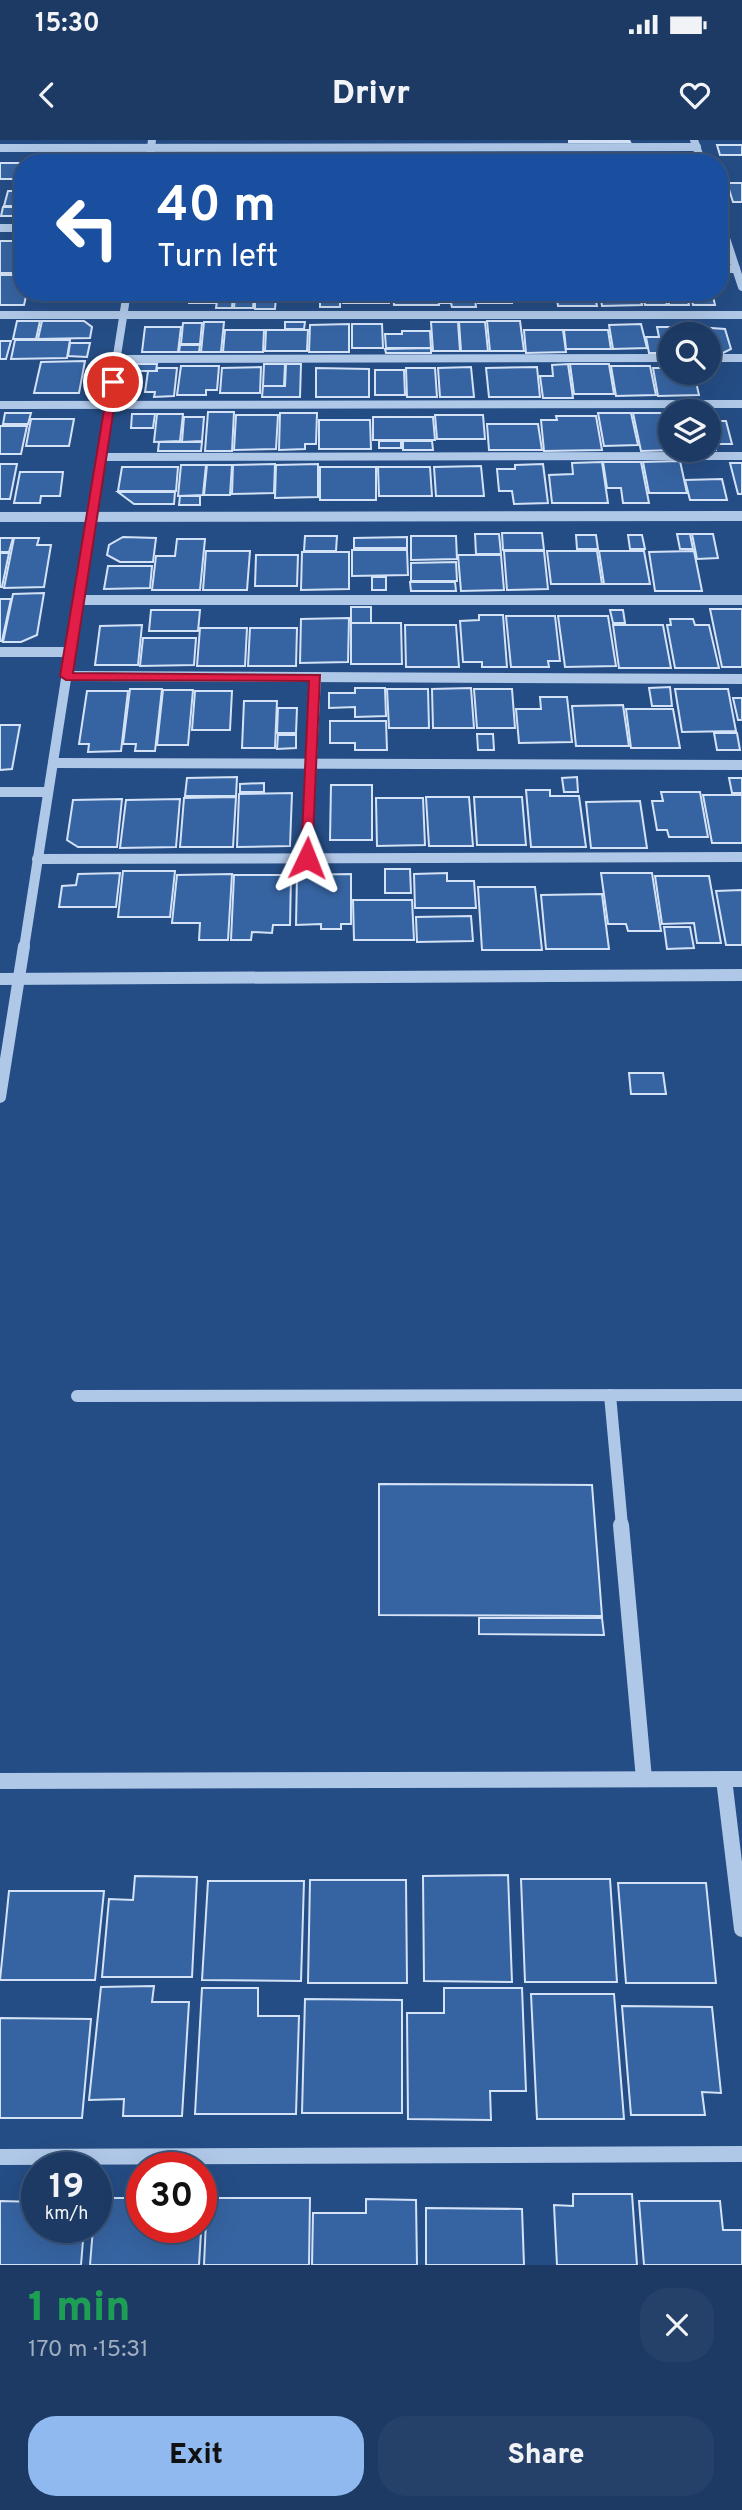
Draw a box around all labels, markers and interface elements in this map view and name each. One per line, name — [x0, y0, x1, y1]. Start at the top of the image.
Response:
text: 15:30 — [35, 8, 100, 41]
text: Drivr — [332, 75, 410, 115]
icon: back — [28, 76, 66, 114]
icon: heart — [676, 76, 714, 114]
text: 40 m — [157, 177, 276, 239]
icon: left — [42, 182, 133, 273]
text: Turn left — [157, 238, 278, 278]
map controls — [658, 322, 721, 462]
button: search — [658, 322, 721, 385]
pin — [83, 352, 143, 412]
icon: arrive — [94, 363, 132, 401]
button: layers — [658, 399, 721, 462]
position arrow — [270, 821, 344, 895]
speed limit sign: 30 — [126, 2152, 217, 2243]
text: 19 — [49, 2166, 84, 2210]
text: km/h — [45, 2203, 88, 2226]
text: 1 min — [28, 2283, 131, 2336]
button: close — [640, 2288, 714, 2362]
text: 170 m · 15:31 — [28, 2336, 149, 2365]
button: Exit — [28, 2416, 364, 2496]
button: Share — [378, 2416, 714, 2496]

